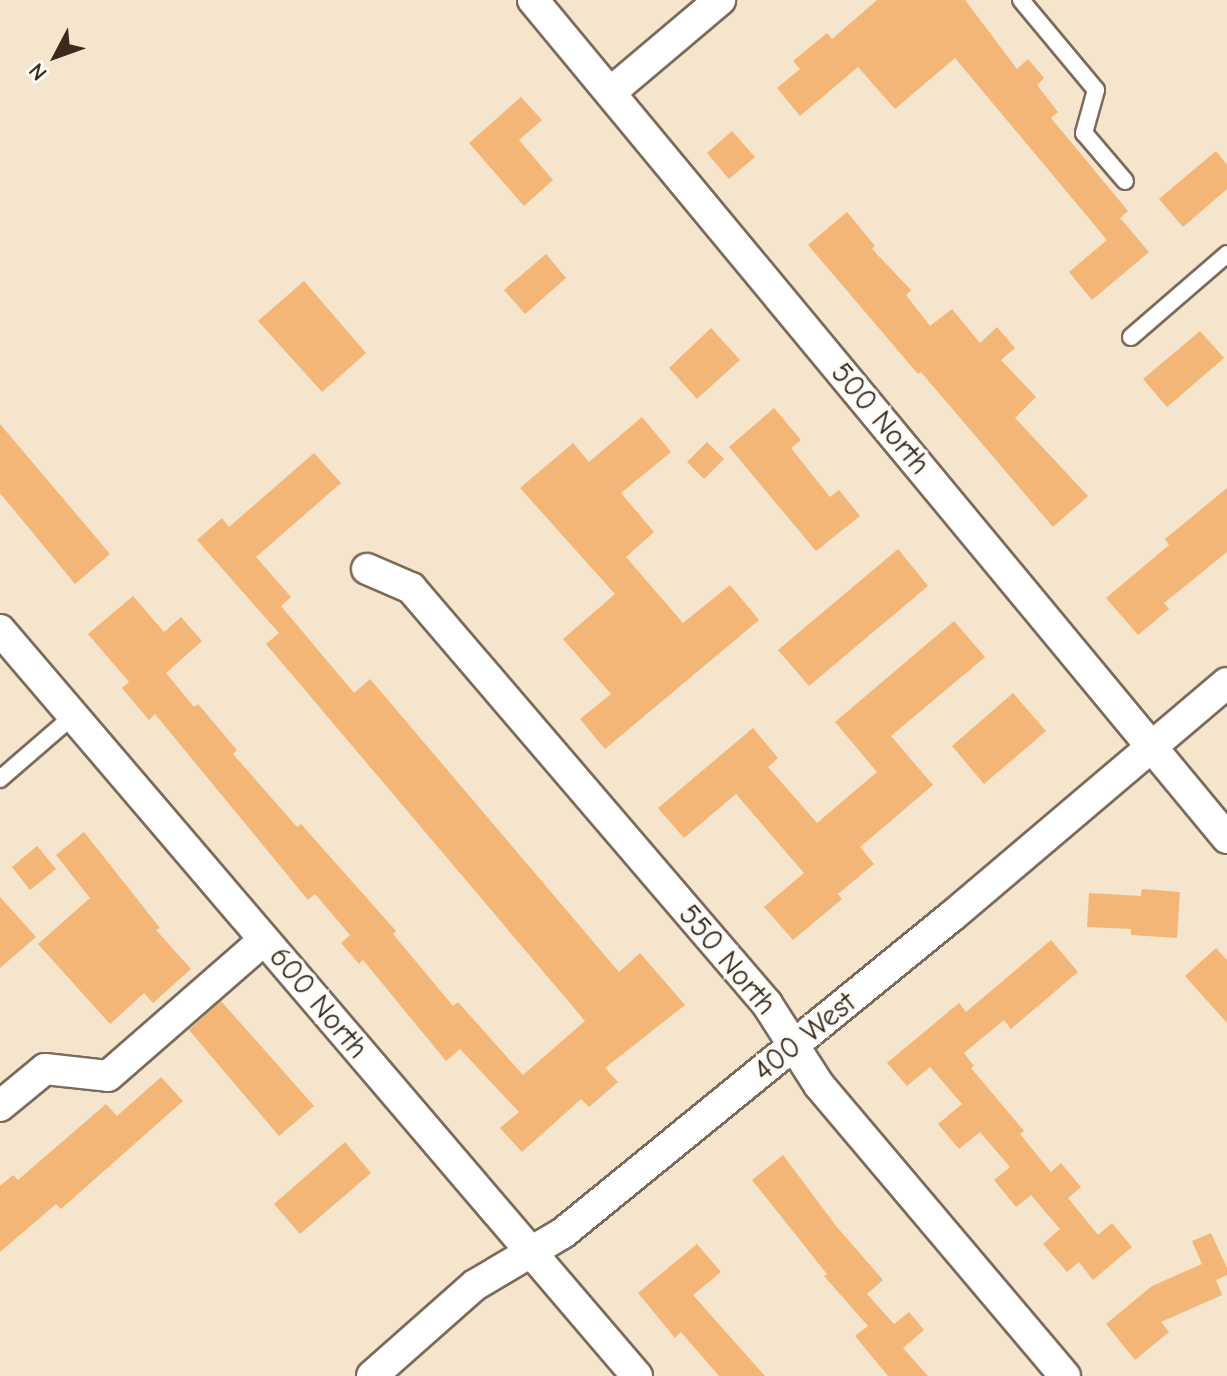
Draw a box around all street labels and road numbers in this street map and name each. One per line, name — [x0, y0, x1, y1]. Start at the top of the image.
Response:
street label: 500 North — [823, 356, 937, 482]
street label: 550 North — [670, 897, 784, 1023]
street label: 600 North — [261, 940, 375, 1066]
street label: 400 West — [747, 985, 863, 1089]

